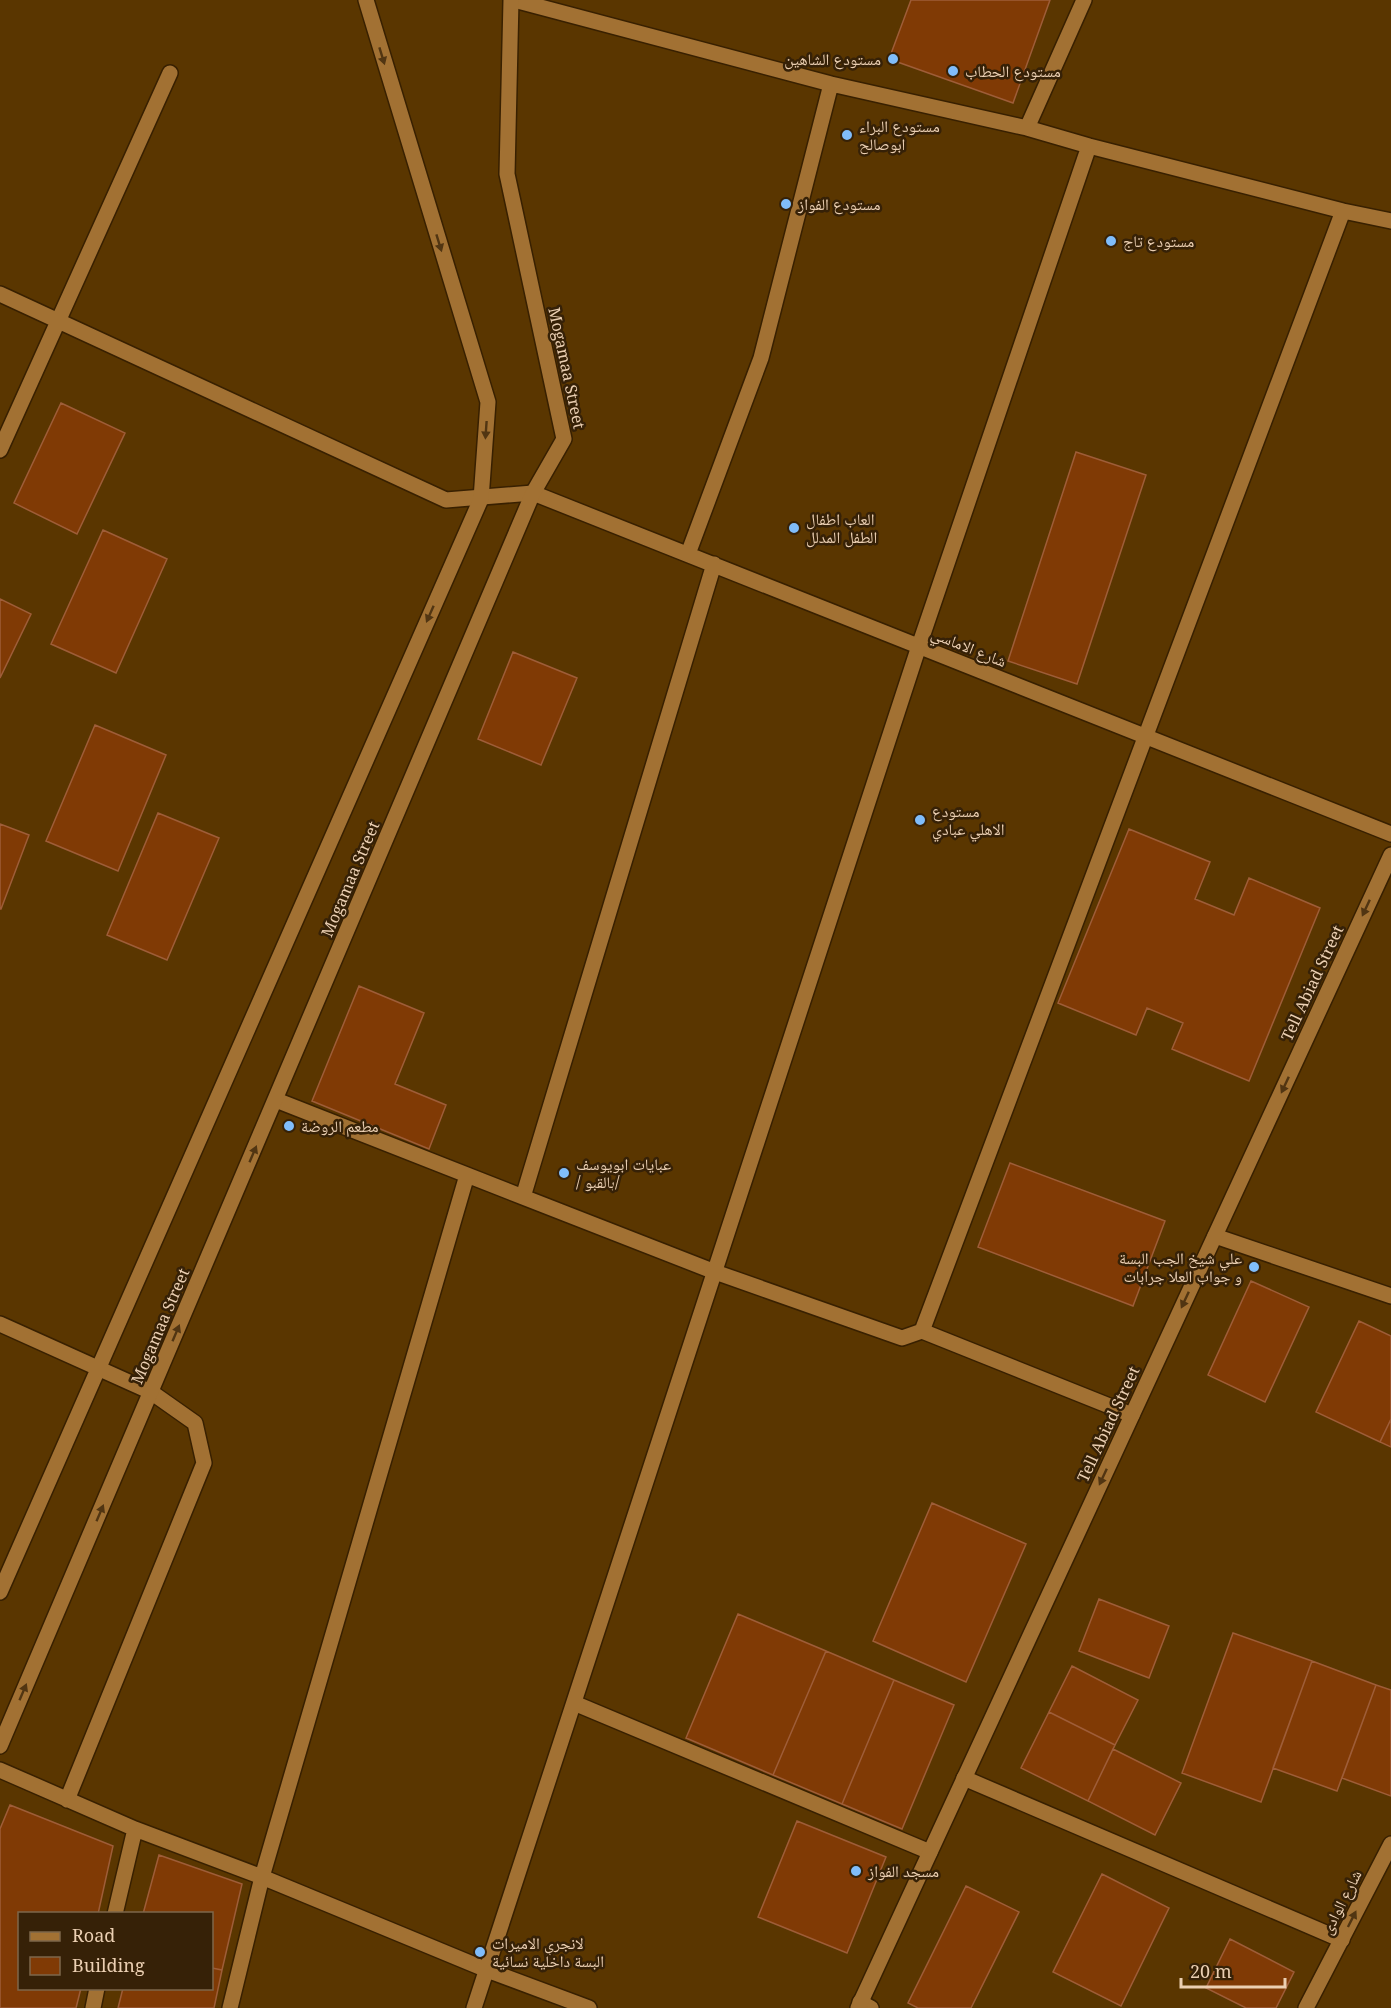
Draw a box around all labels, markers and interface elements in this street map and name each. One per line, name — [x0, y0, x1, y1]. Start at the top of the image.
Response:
one-way arrow — [378, 47, 387, 65]
place label: مستودع الشاهين — [784, 48, 881, 70]
marker: مستودع الشاهين — [886, 52, 900, 66]
place label: مستودع الحطاب — [965, 60, 1061, 82]
marker: مستودع الحطاب — [946, 64, 960, 78]
place label: مستودع البراء ابوصالح — [859, 115, 940, 155]
marker: مستودع البراء ابوصالح — [840, 128, 854, 142]
place label: مستودع الفواز — [797, 193, 880, 215]
marker: مستودع الفواز — [779, 197, 793, 211]
place label: مستودع تاج — [1123, 230, 1194, 252]
one-way arrow — [435, 234, 444, 252]
marker: مستودع تاج — [1104, 234, 1118, 248]
street label: Mogamaa Street — [543, 305, 591, 431]
one-way arrow — [481, 421, 491, 440]
place label: العاب اطفال الطفل المدلل — [806, 508, 877, 548]
marker: العاب اطفال الطفل المدلل — [787, 521, 801, 535]
one-way arrow — [425, 606, 435, 624]
street label: شارع الاماسي — [927, 622, 1010, 674]
place label: مستودع الاهلي عبادي — [932, 800, 1005, 842]
marker: مستودع الاهلي عبادي — [913, 813, 927, 827]
street label: Mogamaa Street — [316, 817, 384, 940]
one-way arrow — [1362, 900, 1371, 917]
street label: Tell Abiad Street — [1276, 921, 1349, 1045]
one-way arrow — [1280, 1077, 1289, 1094]
place label: مطعم الروضة — [301, 1115, 379, 1137]
marker: مطعم الروضة — [282, 1119, 296, 1133]
one-way arrow — [249, 1145, 258, 1163]
place label: عبايات ابويوسف / بالقبو/ — [576, 1153, 671, 1193]
marker: عبايات ابويوسف / بالقبو/ — [557, 1166, 571, 1180]
place label: علي شيخ الجب البسة و جواب العلا جرابات — [1119, 1247, 1242, 1287]
marker: علي شيخ الجب البسة و جواب العلا جرابات — [1247, 1260, 1261, 1274]
street label: Mogamaa Street — [126, 1264, 194, 1387]
one-way arrow — [1181, 1292, 1190, 1309]
one-way arrow — [171, 1324, 181, 1342]
street label: Tell Abiad Street — [1072, 1362, 1145, 1486]
one-way arrow — [1099, 1469, 1108, 1486]
one-way arrow — [95, 1504, 104, 1521]
one-way arrow — [18, 1683, 28, 1701]
place label: مسجد الفواز — [867, 1860, 939, 1882]
marker: مسجد الفواز — [849, 1864, 863, 1878]
street label: شارع الوادى — [1315, 1866, 1367, 1938]
one-way arrow — [1348, 1910, 1357, 1927]
legend — [18, 1912, 213, 1990]
text: Road — [72, 1923, 115, 1947]
place label: لانجري الاميرات البسة داخلية نسائية — [492, 1932, 604, 1972]
marker: لانجري الاميرات البسة داخلية نسائية — [473, 1945, 487, 1959]
scale bar — [1181, 1951, 1284, 1989]
text: Building — [72, 1953, 145, 1977]
text: 20 m — [1190, 1959, 1232, 1983]

